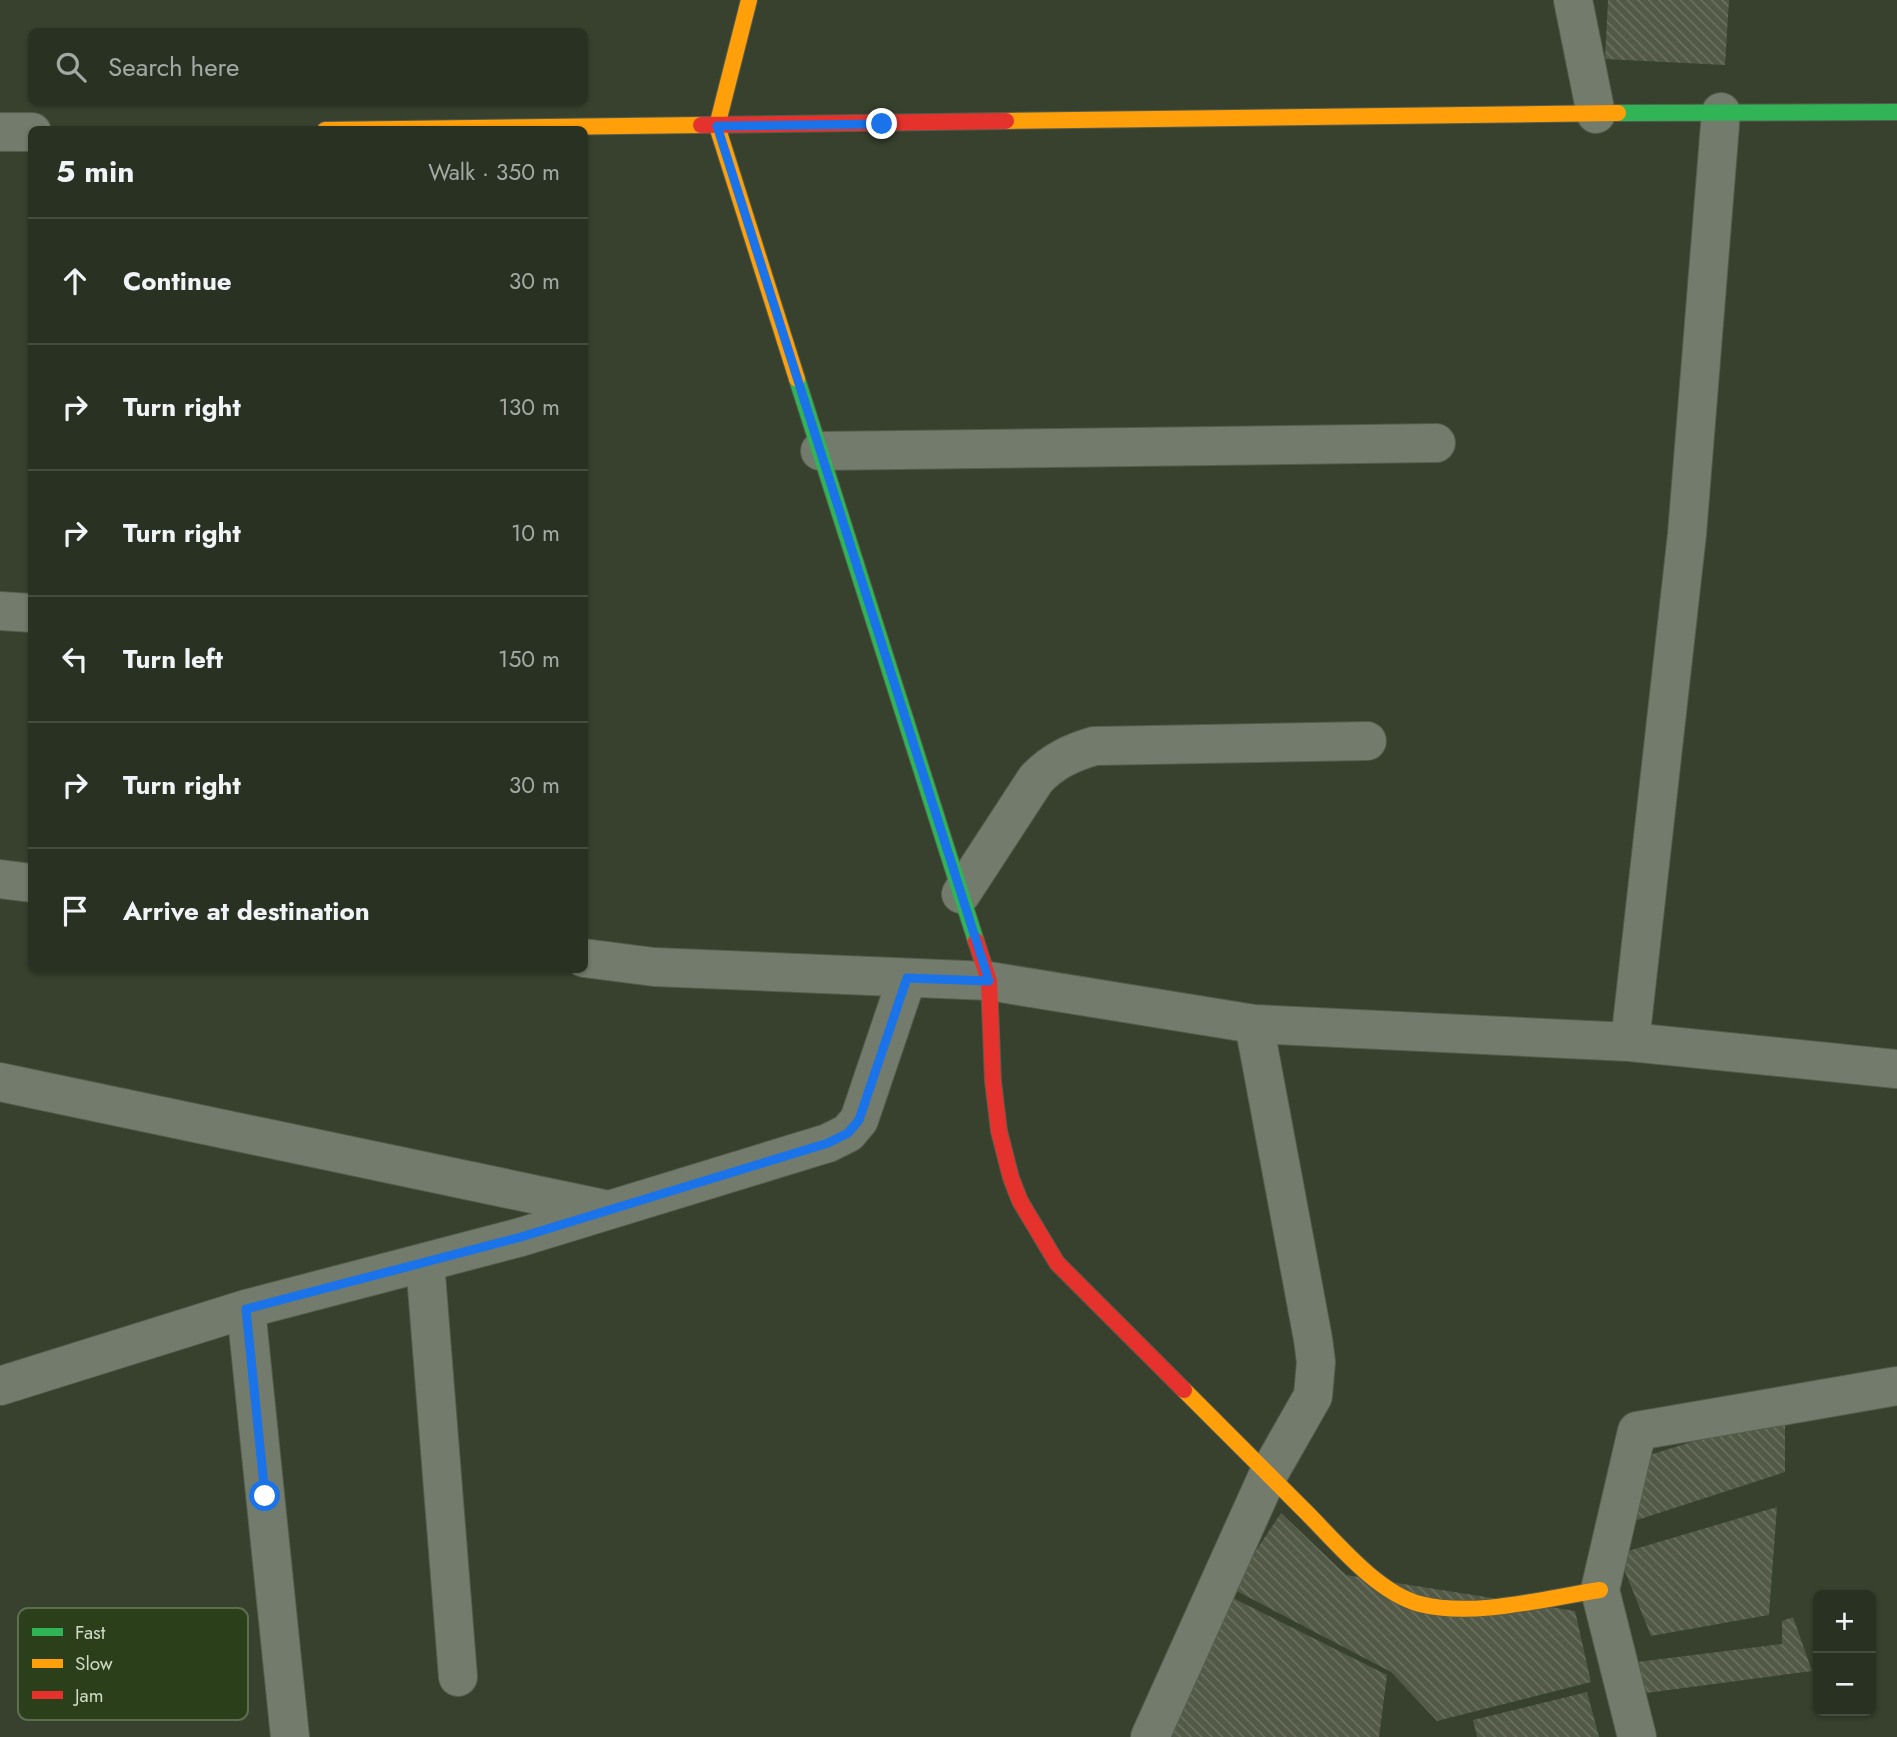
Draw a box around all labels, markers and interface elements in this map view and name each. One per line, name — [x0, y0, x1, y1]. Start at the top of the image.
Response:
search box — [28, 28, 588, 105]
icon: search — [52, 48, 90, 86]
text: Search here — [108, 48, 240, 86]
route end — [866, 108, 897, 139]
text: 5 min — [56, 150, 134, 193]
text: Walk · 350 m — [428, 155, 560, 189]
icon: ahead — [56, 262, 94, 300]
text: Continue — [123, 262, 232, 300]
text: 30 m — [509, 264, 560, 298]
icon: right — [56, 388, 94, 426]
text: Turn right — [123, 388, 241, 426]
text: 130 m — [498, 390, 560, 424]
icon: right — [56, 514, 94, 552]
text: Turn right — [123, 514, 241, 552]
text: 10 m — [511, 516, 560, 550]
icon: left — [56, 640, 94, 678]
text: Turn left — [123, 640, 223, 678]
text: 150 m — [498, 642, 560, 676]
icon: right — [56, 766, 94, 804]
text: Turn right — [123, 766, 241, 804]
text: 30 m — [509, 768, 560, 802]
icon: arrive — [56, 892, 94, 930]
text: Arrive at destination — [123, 892, 370, 930]
route start — [249, 1480, 280, 1511]
map controls — [1813, 1590, 1876, 1716]
button: + — [1813, 1590, 1876, 1653]
legend — [18, 1608, 248, 1720]
text: Fast — [75, 1619, 106, 1646]
text: Slow — [75, 1650, 113, 1677]
button: − — [1813, 1653, 1876, 1716]
text: Jam — [72, 1682, 104, 1709]

